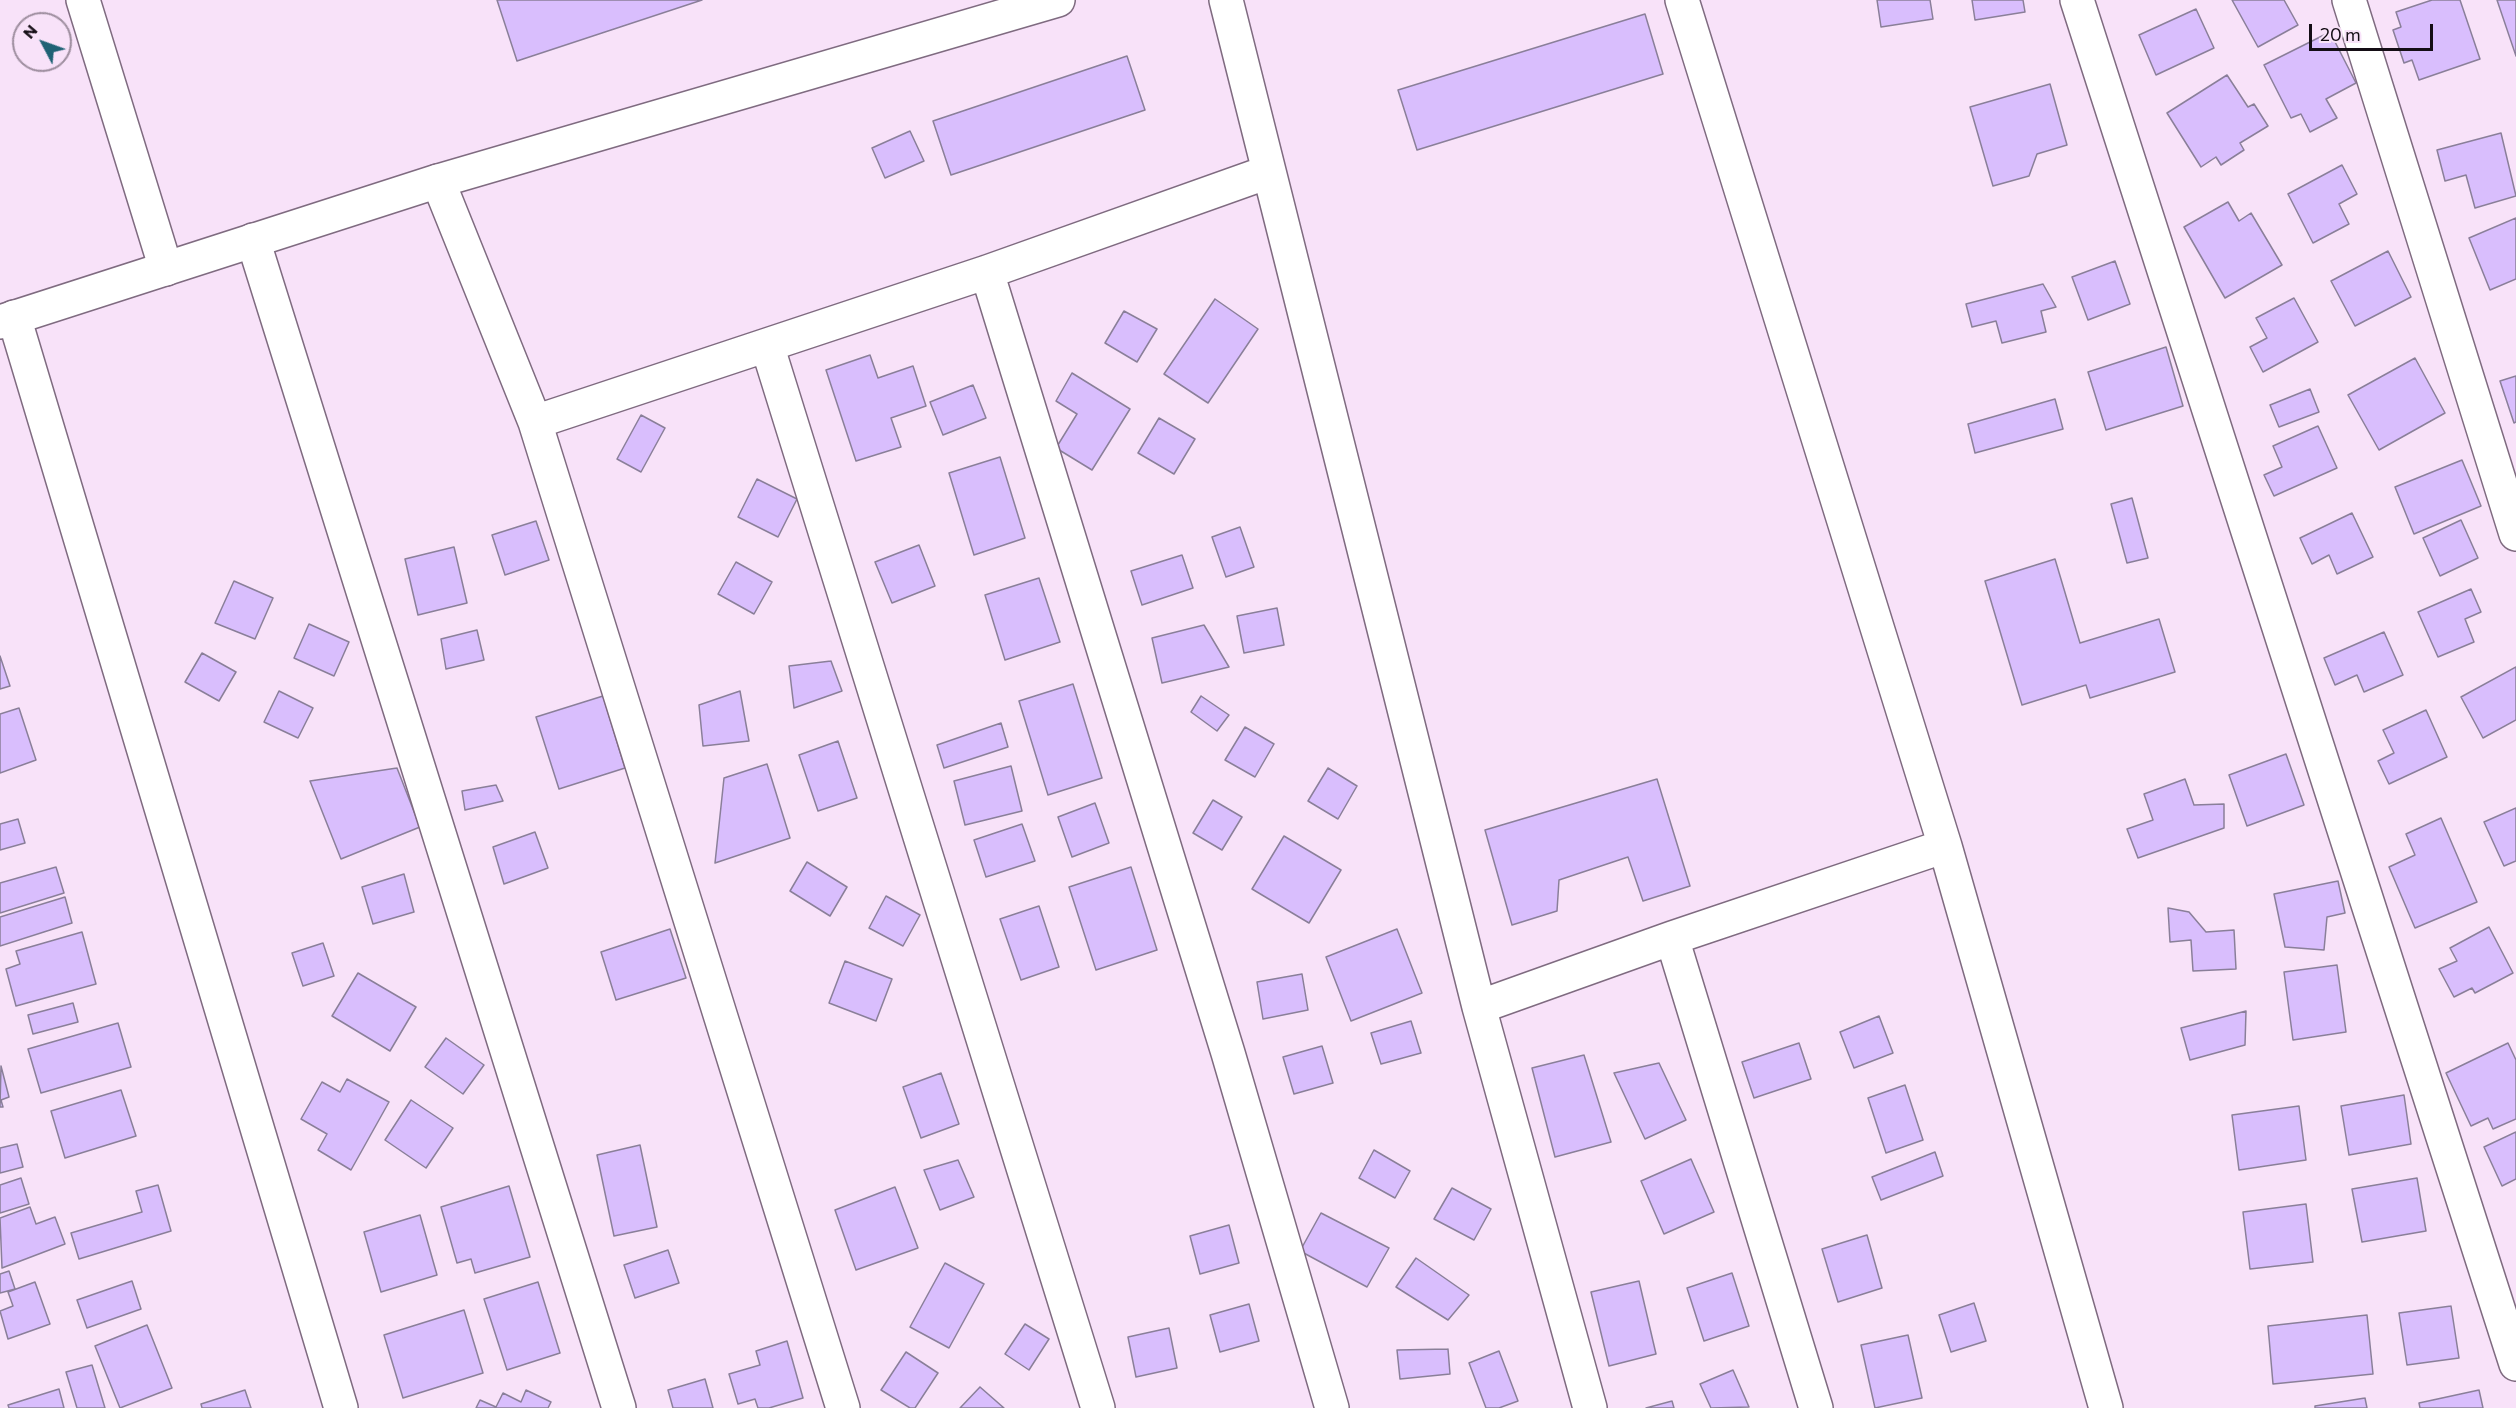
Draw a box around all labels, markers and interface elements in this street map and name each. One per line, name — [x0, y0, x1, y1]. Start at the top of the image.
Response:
north arrow — [12, 12, 72, 72]
scale bar — [2312, 12, 2436, 50]
text: N — [18, 20, 41, 42]
text: 20 m — [2320, 23, 2361, 45]

